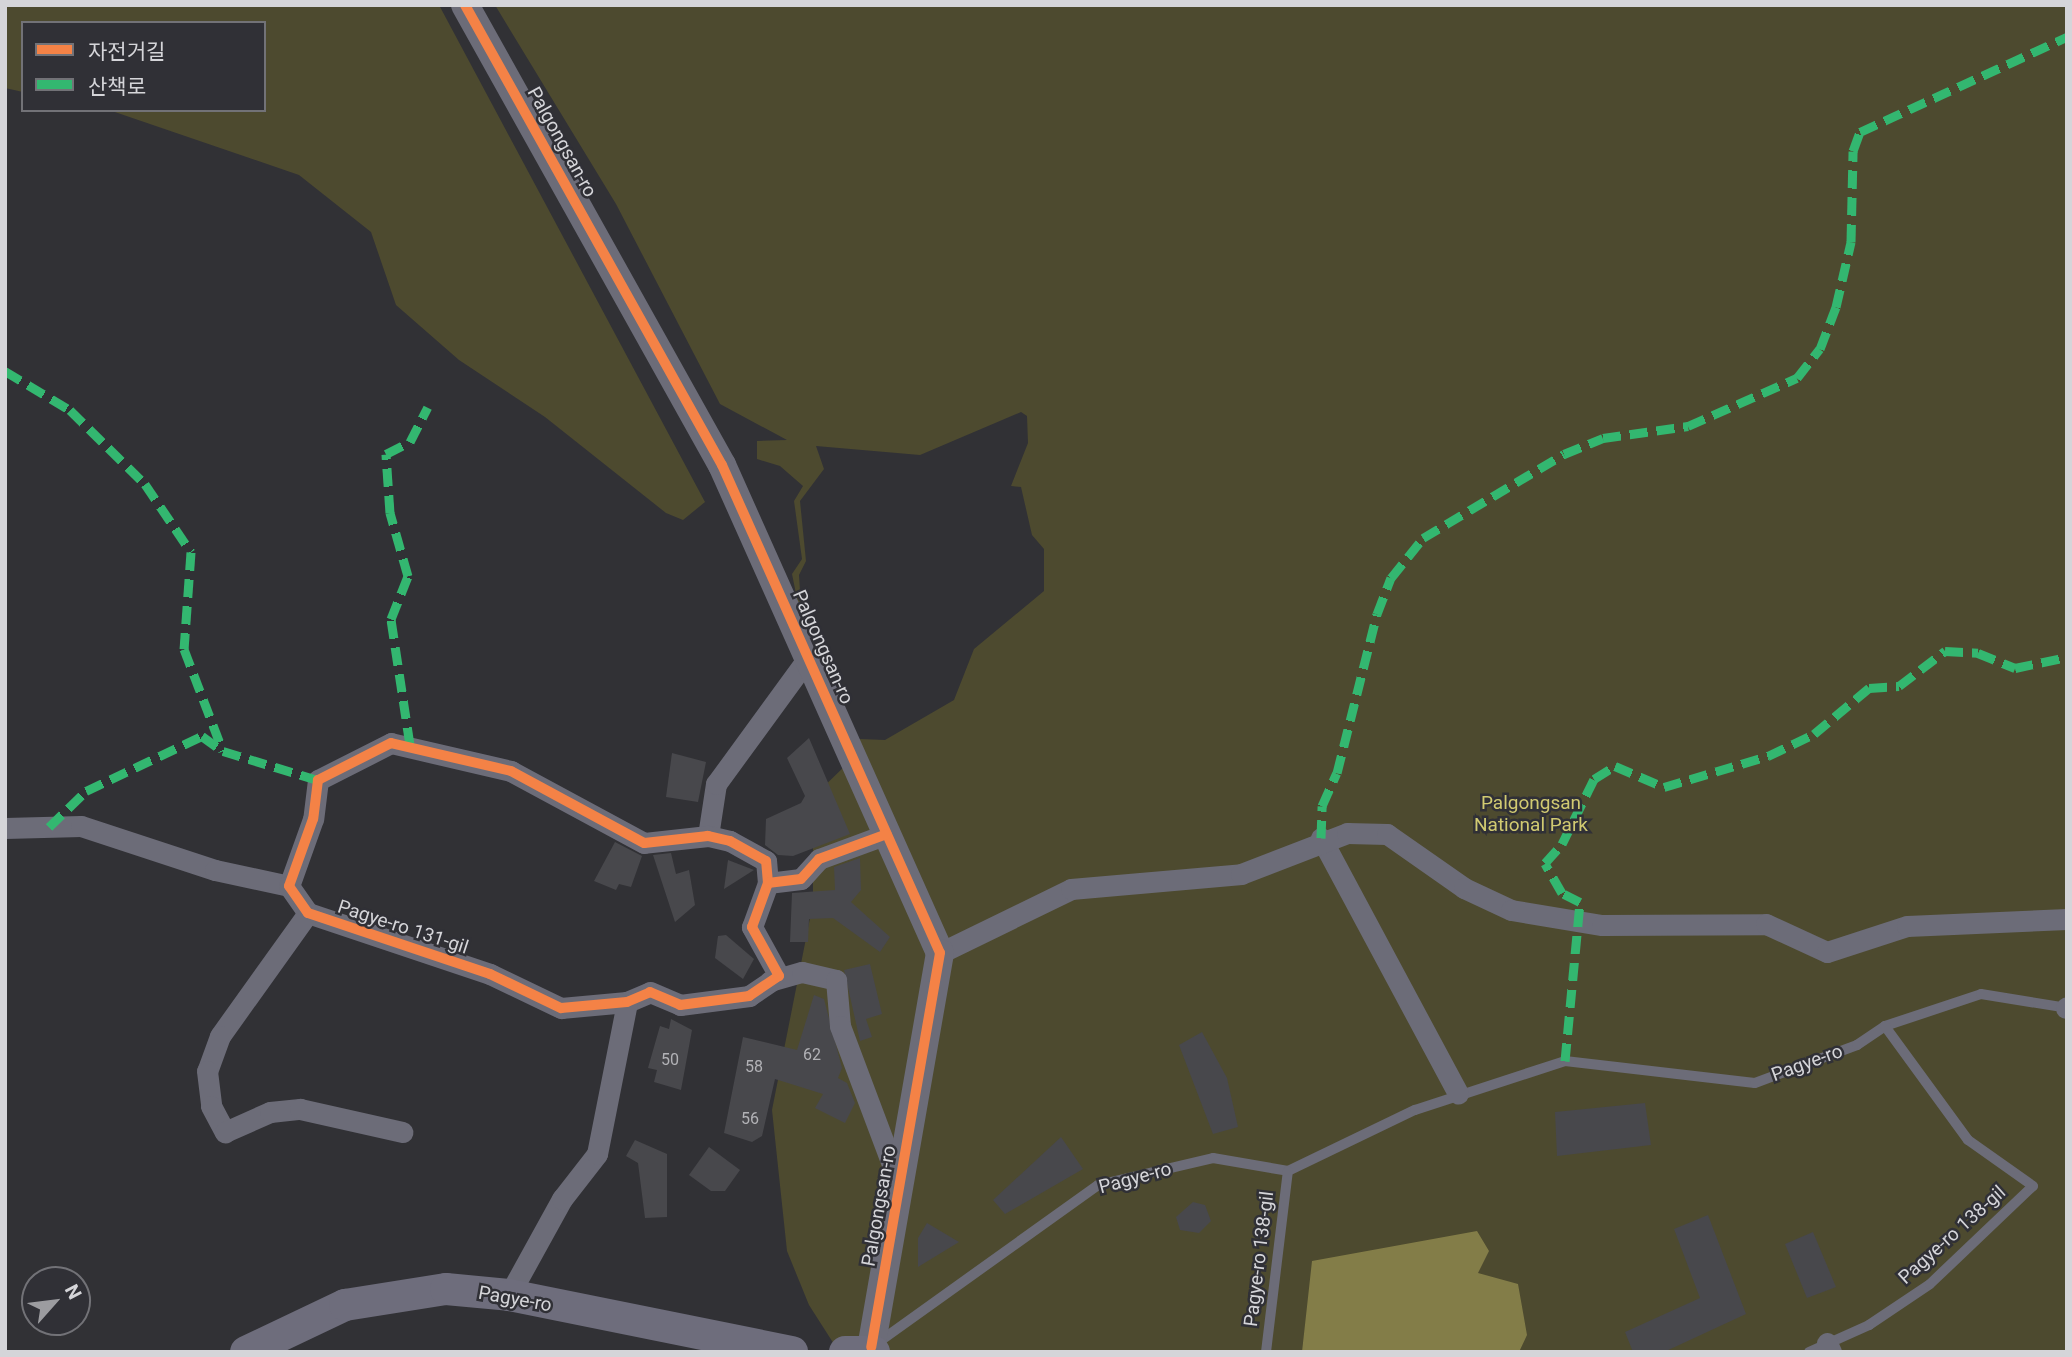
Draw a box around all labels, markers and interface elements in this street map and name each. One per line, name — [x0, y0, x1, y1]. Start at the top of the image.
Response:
legend — [21, 21, 266, 112]
text: 자전거길 — [88, 40, 165, 64]
text: 산책로 — [88, 75, 146, 99]
street label: Palgongsan-ro — [522, 83, 602, 201]
street label: Palgongsan-ro — [788, 586, 858, 708]
park label: Palgongsan National Park — [1474, 792, 1588, 836]
street label: Pagye-ro 131-gil — [335, 895, 471, 959]
street label: Pagye-ro — [1768, 1040, 1846, 1086]
house number: 62 — [803, 1045, 821, 1065]
house number: 50 — [661, 1050, 679, 1070]
house number: 58 — [745, 1057, 763, 1077]
house number: 56 — [741, 1109, 759, 1129]
street label: Palgongsan-ro — [857, 1144, 901, 1268]
street label: Pagye-ro — [1096, 1157, 1174, 1199]
street label: Pagye-ro 138-gil — [1894, 1181, 2010, 1289]
street label: Pagye-ro 138-gil — [1239, 1190, 1279, 1328]
north arrow — [21, 1266, 91, 1336]
text: N — [60, 1281, 87, 1303]
street label: Pagye-ro — [476, 1281, 554, 1317]

